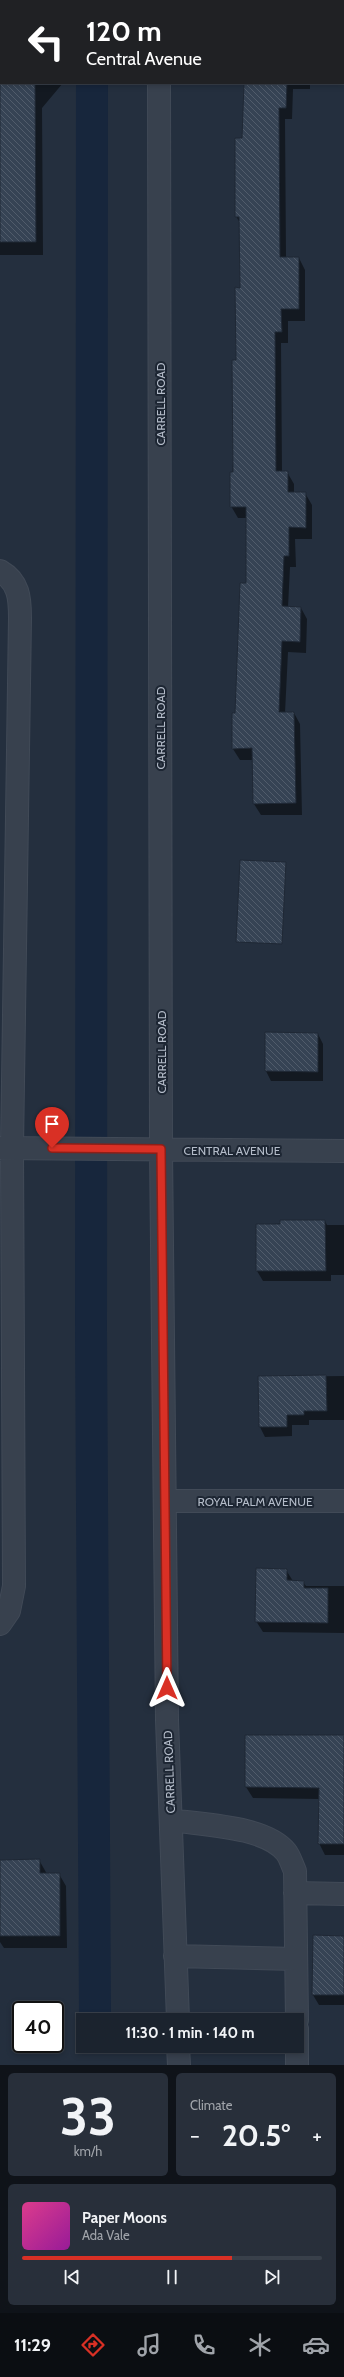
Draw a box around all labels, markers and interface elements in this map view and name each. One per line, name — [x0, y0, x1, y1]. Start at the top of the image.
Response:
text: 120 m — [86, 14, 162, 48]
icon: left — [20, 16, 72, 68]
text: Central Avenue — [86, 48, 202, 70]
street label: CARRELL ROAD — [153, 362, 168, 446]
street label: CARRELL ROAD — [153, 686, 168, 770]
street label: CARRELL ROAD — [154, 1010, 169, 1094]
pin — [35, 1107, 69, 1148]
icon: arrive — [41, 1113, 63, 1135]
street label: CENTRAL AVENUE — [184, 1143, 281, 1158]
street label: ROYAL PALM AVENUE — [197, 1494, 313, 1509]
position arrow — [146, 1667, 188, 1709]
street label: CARRELL ROAD — [160, 1730, 178, 1814]
speed limit sign: 40 — [12, 2001, 64, 2053]
text: 11:30 · 1 min · 140 m — [125, 2024, 255, 2042]
text: 33 — [60, 2085, 116, 2148]
text: Climate — [190, 2097, 232, 2113]
text: 20.5° — [222, 2117, 290, 2154]
text: − — [190, 2122, 200, 2149]
text: + — [312, 2122, 322, 2149]
text: km/h — [74, 2143, 102, 2159]
text: Paper Moons — [82, 2209, 167, 2227]
text: Ada Vale — [82, 2227, 130, 2243]
icon: previous — [61, 2266, 83, 2288]
icon: pause — [161, 2266, 183, 2288]
icon: next — [261, 2266, 283, 2288]
icon: directions — [79, 2331, 107, 2359]
icon: music — [135, 2331, 163, 2359]
icon: phone — [190, 2331, 218, 2359]
icon: climate — [246, 2331, 274, 2359]
icon: car — [302, 2331, 330, 2359]
text: 11:29 — [14, 2334, 51, 2356]

